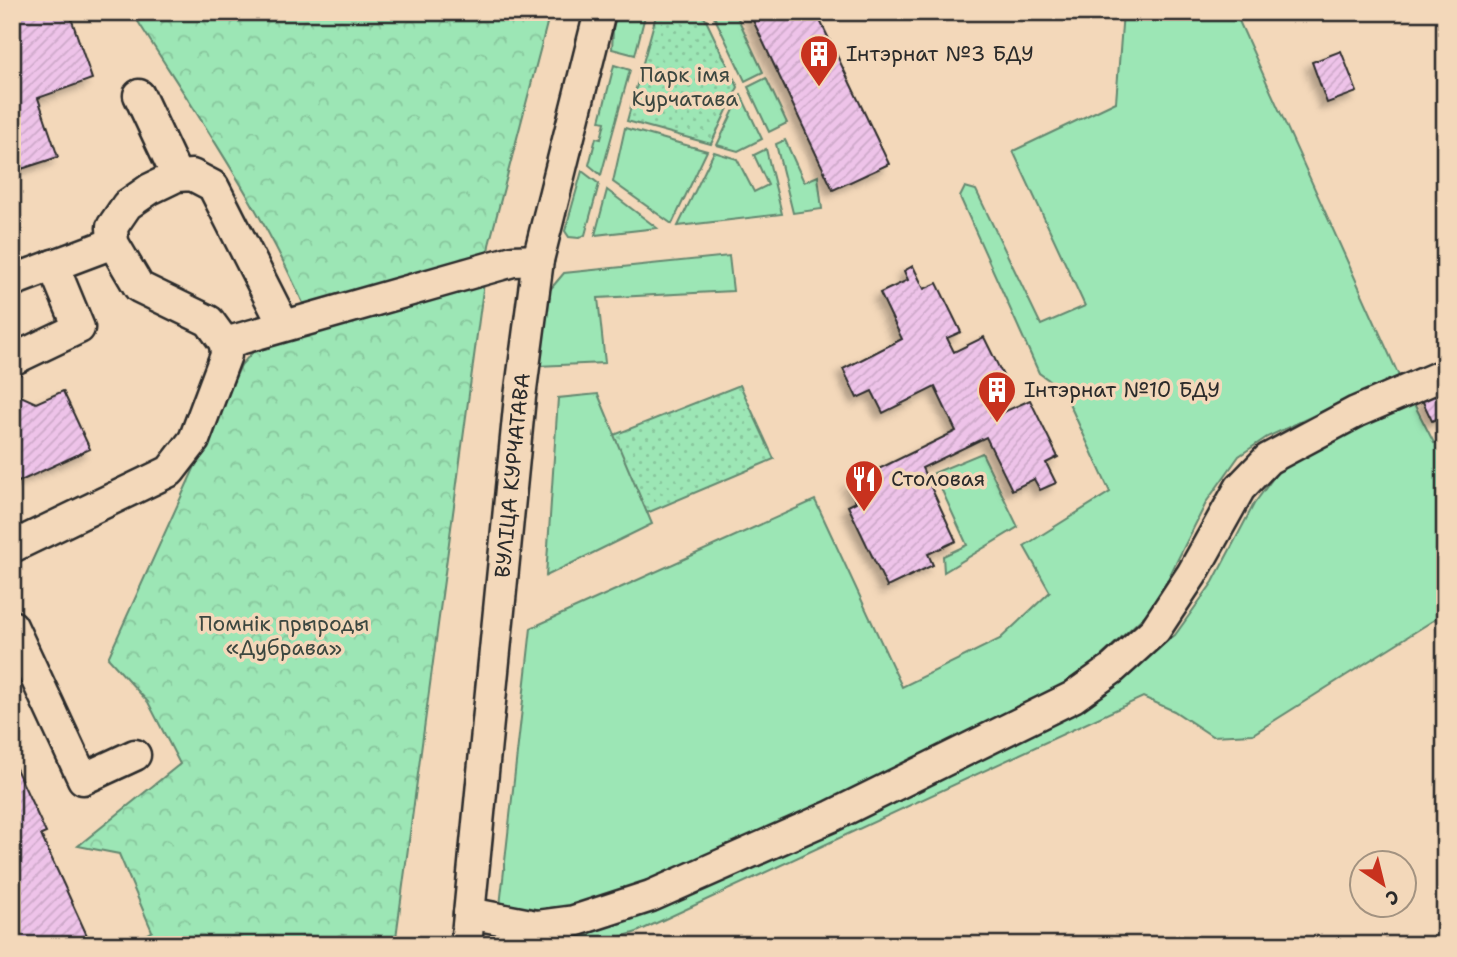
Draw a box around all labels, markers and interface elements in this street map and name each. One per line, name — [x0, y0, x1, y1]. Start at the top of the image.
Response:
building icon: Інтэрнат №3 БДУ — [798, 33, 840, 88]
place label: Інтэрнат №3 БДУ — [846, 40, 1034, 68]
park label: Парк імя Курчатава — [632, 61, 738, 113]
building icon: Інтэрнат №10 БДУ — [976, 369, 1018, 424]
street label: ВУЛІЦА КУРЧАТАВА — [488, 371, 537, 579]
place label: Інтэрнат №10 БДУ — [1024, 376, 1220, 404]
restaurant icon: Столовая — [843, 458, 885, 513]
place label: Столовая — [891, 465, 985, 493]
park label: Помнік прыроды «Дубрава» — [199, 610, 369, 662]
north arrow — [1348, 848, 1418, 918]
text: С — [1381, 884, 1404, 911]

